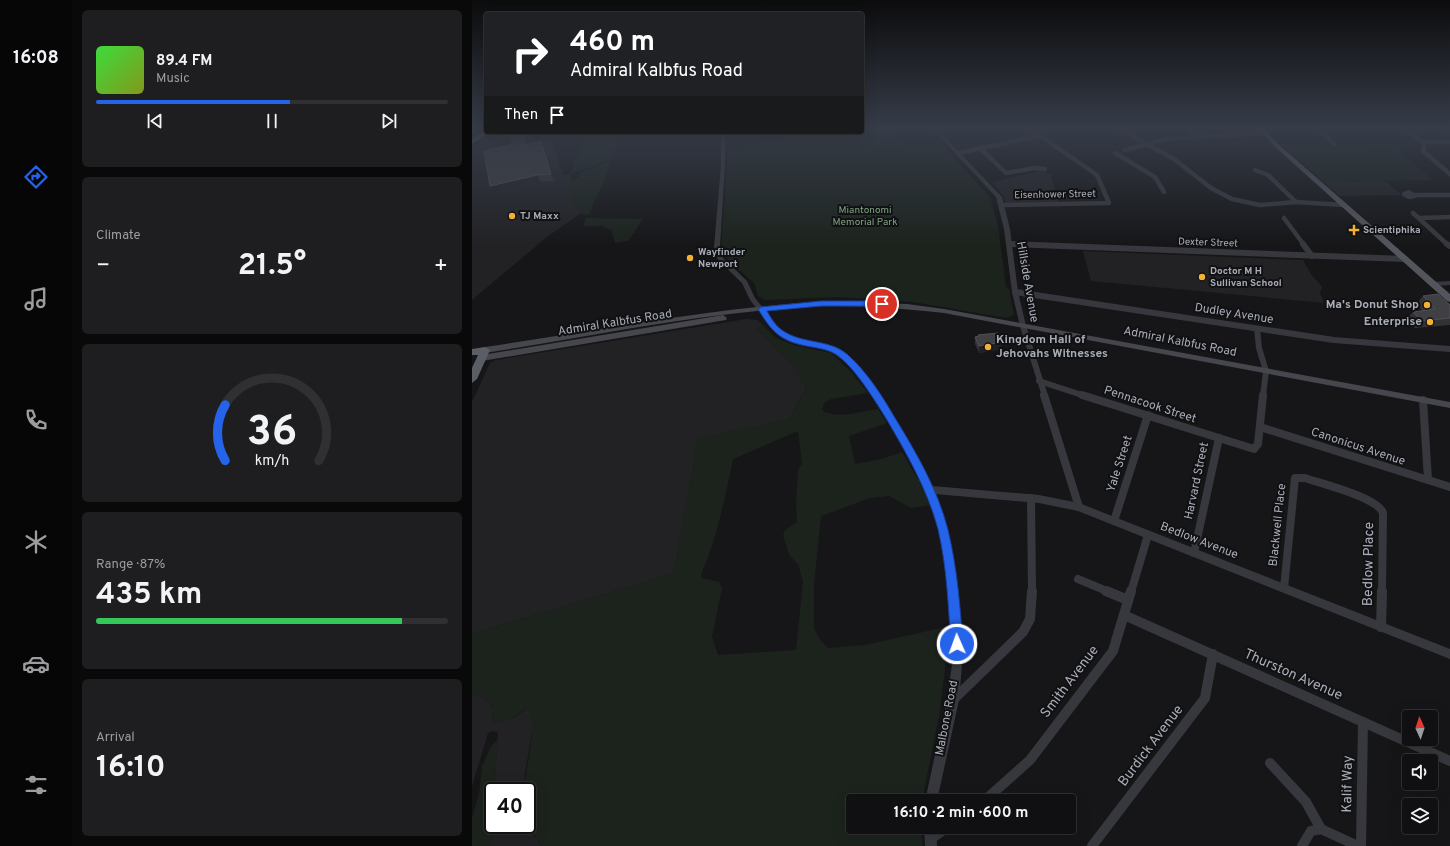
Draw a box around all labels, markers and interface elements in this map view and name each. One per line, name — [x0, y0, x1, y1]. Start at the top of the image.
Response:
text: 460 m — [570, 25, 655, 61]
icon: right — [504, 28, 556, 80]
text: 16:08 — [13, 47, 59, 70]
text: 89.4 FM — [156, 52, 212, 71]
text: Admiral Kalbfus Road — [570, 60, 743, 83]
text: Music — [156, 71, 190, 87]
icon: arrive — [546, 104, 568, 126]
text: Then — [504, 106, 538, 125]
icon: previous — [144, 110, 166, 132]
icon: pause — [261, 110, 283, 132]
icon: next — [378, 110, 400, 132]
icon: directions — [22, 163, 50, 191]
street label: Eisenhower Street — [1014, 188, 1096, 202]
park label: Miantonomi Memorial Park — [833, 204, 897, 229]
place label: TJ Maxx — [520, 210, 559, 223]
marker: TJ Maxx — [507, 211, 517, 221]
marker: Scientiphika — [1348, 224, 1360, 236]
place label: Scientiphika — [1363, 224, 1421, 237]
text: Climate — [96, 228, 141, 244]
street label: Dexter Street — [1178, 235, 1238, 251]
street label: Hillside Avenue — [1012, 240, 1042, 324]
place label: Wayfinder Newport — [698, 246, 746, 271]
text: 21.5° — [238, 248, 306, 285]
text: − — [96, 253, 110, 280]
text: + — [434, 253, 448, 280]
marker: Wayfinder Newport — [685, 253, 695, 263]
place label: Doctor M H Sullivan School — [1210, 265, 1282, 290]
marker: Doctor M H Sullivan School — [1197, 272, 1207, 282]
icon: music — [22, 285, 50, 313]
pin — [865, 287, 899, 321]
icon: arrive — [871, 293, 893, 315]
place label: Ma's Donut Shop — [1326, 297, 1419, 313]
street label: Dudley Avenue — [1193, 300, 1275, 328]
marker: Ma's Donut Shop — [1422, 300, 1432, 310]
street label: Admiral Kalbfus Road — [557, 306, 673, 340]
place label: Enterprise — [1364, 314, 1422, 330]
marker: Enterprise — [1425, 317, 1435, 327]
street label: Admiral Kalbfus Road — [1122, 323, 1238, 361]
place label: Kingdom Hall of Jehovahs Witnesses — [996, 332, 1108, 362]
marker: Kingdom Hall of Jehovahs Witnesses — [983, 342, 993, 352]
street label: Pennacook Street — [1102, 383, 1198, 427]
icon: phone — [22, 406, 50, 434]
text: 36 — [247, 407, 297, 460]
street label: Canonicus Avenue — [1309, 424, 1407, 470]
street label: Yale Street — [1103, 434, 1137, 494]
street label: Harvard Street — [1181, 441, 1213, 521]
text: km/h — [255, 452, 289, 470]
street label: Blackwell Place — [1266, 483, 1290, 567]
street label: Bedlow Avenue — [1158, 519, 1240, 563]
street label: Bedlow Place — [1360, 522, 1378, 606]
icon: climate — [22, 528, 50, 556]
text: Range · 87% — [96, 557, 165, 573]
text: 435 km — [96, 577, 202, 614]
position arrow — [936, 623, 978, 665]
street label: Smith Avenue — [1037, 642, 1103, 722]
street label: Thurston Avenue — [1241, 646, 1345, 704]
icon: car — [22, 650, 50, 678]
street label: Malbone Road — [932, 679, 962, 757]
street label: Burdick Avenue — [1115, 702, 1187, 790]
north arrow — [1402, 710, 1438, 746]
map controls — [1402, 710, 1438, 834]
text: Arrival — [96, 730, 135, 746]
text: 16:10 — [96, 750, 165, 787]
button: sound — [1402, 754, 1438, 790]
street label: Kalif Way — [1339, 755, 1357, 813]
icon: filters — [22, 771, 50, 799]
speed limit sign: 40 — [484, 782, 536, 834]
button: layers — [1402, 798, 1438, 834]
text: 16:10 · 2 min · 600 m — [894, 804, 1028, 823]

